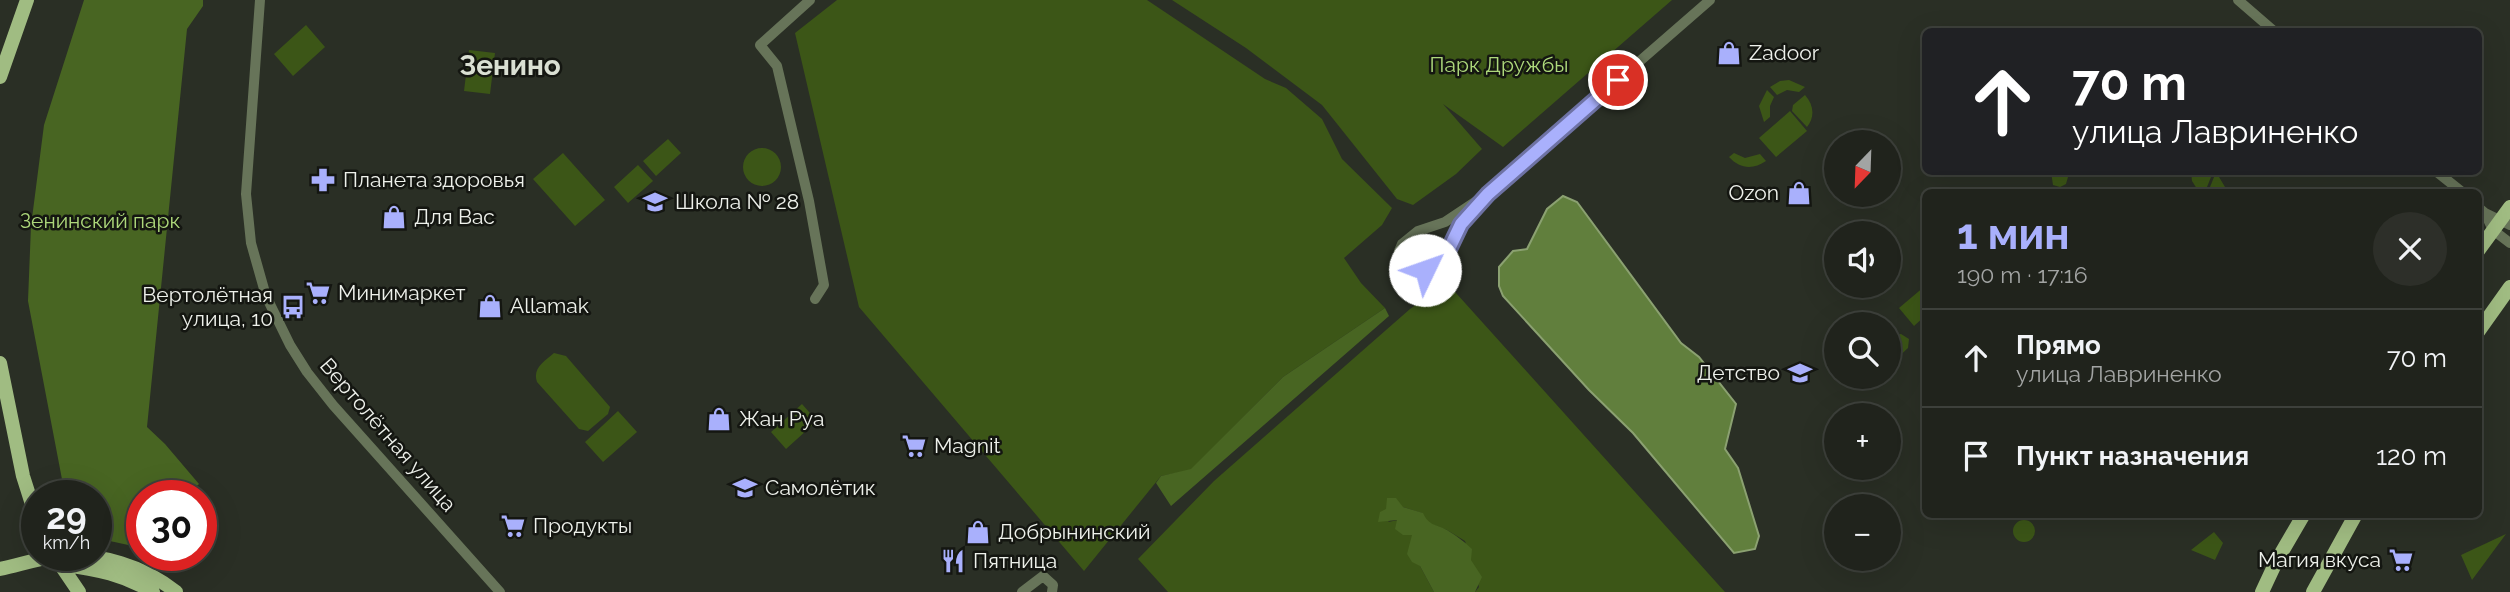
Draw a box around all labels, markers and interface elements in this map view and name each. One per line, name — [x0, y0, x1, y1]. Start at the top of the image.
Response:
shop icon: Zadoor — [1715, 39, 1743, 67]
place label: Zadoor — [1749, 40, 1820, 65]
district label: Зенино — [459, 49, 561, 82]
pin — [1588, 50, 1648, 110]
park label: Парк Дружбы — [1430, 52, 1568, 77]
text: 70 m — [2072, 54, 2187, 111]
icon: ahead — [1957, 56, 2048, 147]
icon: arrive — [1599, 61, 1637, 99]
text: улица Лавриненко — [2072, 113, 2358, 150]
north arrow — [1824, 130, 1900, 206]
map controls — [1824, 130, 1901, 571]
pharmacy icon: Планета здоровья — [309, 166, 337, 194]
place label: Планета здоровья — [343, 167, 525, 192]
shop icon: Ozon — [1785, 179, 1813, 207]
place label: Ozon — [1728, 180, 1779, 205]
school or university icon: Школа № 28 — [641, 188, 669, 216]
place label: Школа № 28 — [675, 189, 799, 214]
shop icon: Для Вас — [380, 203, 408, 231]
place label: Для Вас — [414, 204, 495, 229]
park label: Зенинский парк — [20, 208, 180, 233]
text: 1 мин — [1957, 210, 2070, 259]
button: close — [2373, 212, 2447, 286]
button: sound — [1824, 221, 1901, 298]
position arrow — [1388, 233, 1462, 307]
text: 190 m · 17:16 — [1957, 261, 2088, 288]
supermarket icon: Минимаркет — [304, 279, 332, 307]
place label: Минимаркет — [338, 280, 465, 305]
place label: Вертолётная улица, 10 — [142, 282, 273, 331]
shop icon: Allamak — [476, 292, 504, 320]
bus stop icon: Вертолётная улица, 10 — [279, 293, 307, 321]
place label: Allamak — [510, 293, 589, 318]
button: search — [1824, 312, 1901, 389]
text: Прямо — [2016, 330, 2101, 360]
icon: ahead — [1957, 339, 1995, 377]
text: 70 m — [2387, 343, 2447, 373]
street label: Вертолётная улица — [315, 353, 462, 516]
school or university icon: Детство — [1786, 359, 1814, 387]
place label: Детство — [1697, 360, 1780, 385]
text: улица Лавриненко — [2016, 360, 2222, 387]
button: + — [1824, 403, 1901, 480]
shop icon: Жан Руа — [705, 405, 733, 433]
place label: Жан Руа — [739, 406, 824, 431]
supermarket icon: Magnit — [900, 432, 928, 460]
place label: Magnit — [934, 433, 1001, 458]
icon: arrive — [1957, 437, 1995, 475]
text: Пункт назначения — [2016, 441, 2249, 471]
text: 120 m — [2376, 441, 2447, 471]
school or university icon: Самолётик — [731, 474, 759, 502]
place label: Самолётик — [765, 475, 876, 500]
speed limit sign: 30 — [126, 480, 217, 571]
button: − — [1824, 494, 1901, 571]
text: 29 — [46, 496, 87, 537]
supermarket icon: Продукты — [499, 512, 527, 540]
place label: Продукты — [533, 513, 632, 538]
shop icon: Добрынинский — [964, 518, 992, 546]
place label: Добрынинский — [998, 519, 1151, 544]
text: km/h — [43, 532, 90, 553]
supermarket icon: Магия вкуса — [2387, 546, 2415, 574]
restaurant icon: Пятница — [939, 547, 967, 575]
place label: Магия вкуса — [2258, 547, 2381, 572]
place label: Пятница — [973, 548, 1057, 573]

